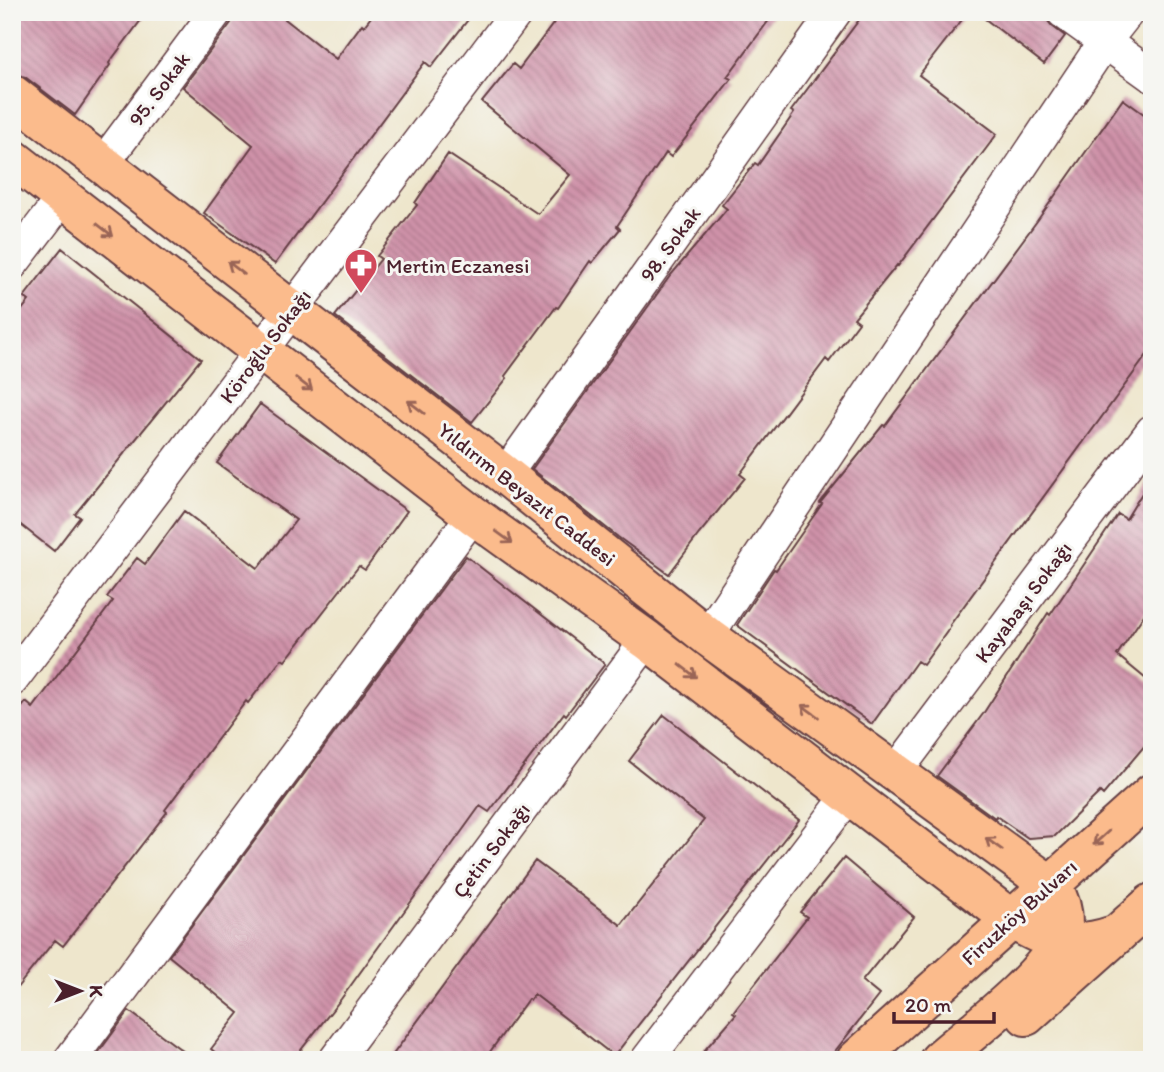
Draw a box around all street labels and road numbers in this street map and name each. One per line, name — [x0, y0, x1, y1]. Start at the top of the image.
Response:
street label: 95. Sokak — [123, 47, 195, 131]
street label: 98. Sokak — [634, 201, 706, 286]
street label: Köroğlu Sokağı — [214, 284, 316, 408]
street label: Yıldırım Beyazıt Caddesi — [433, 417, 621, 571]
street label: Kayabaşı Sokağı — [969, 536, 1077, 668]
street label: Çetin Sokağı — [447, 797, 535, 903]
street label: Firuzköy Bulvarı — [956, 854, 1082, 970]

